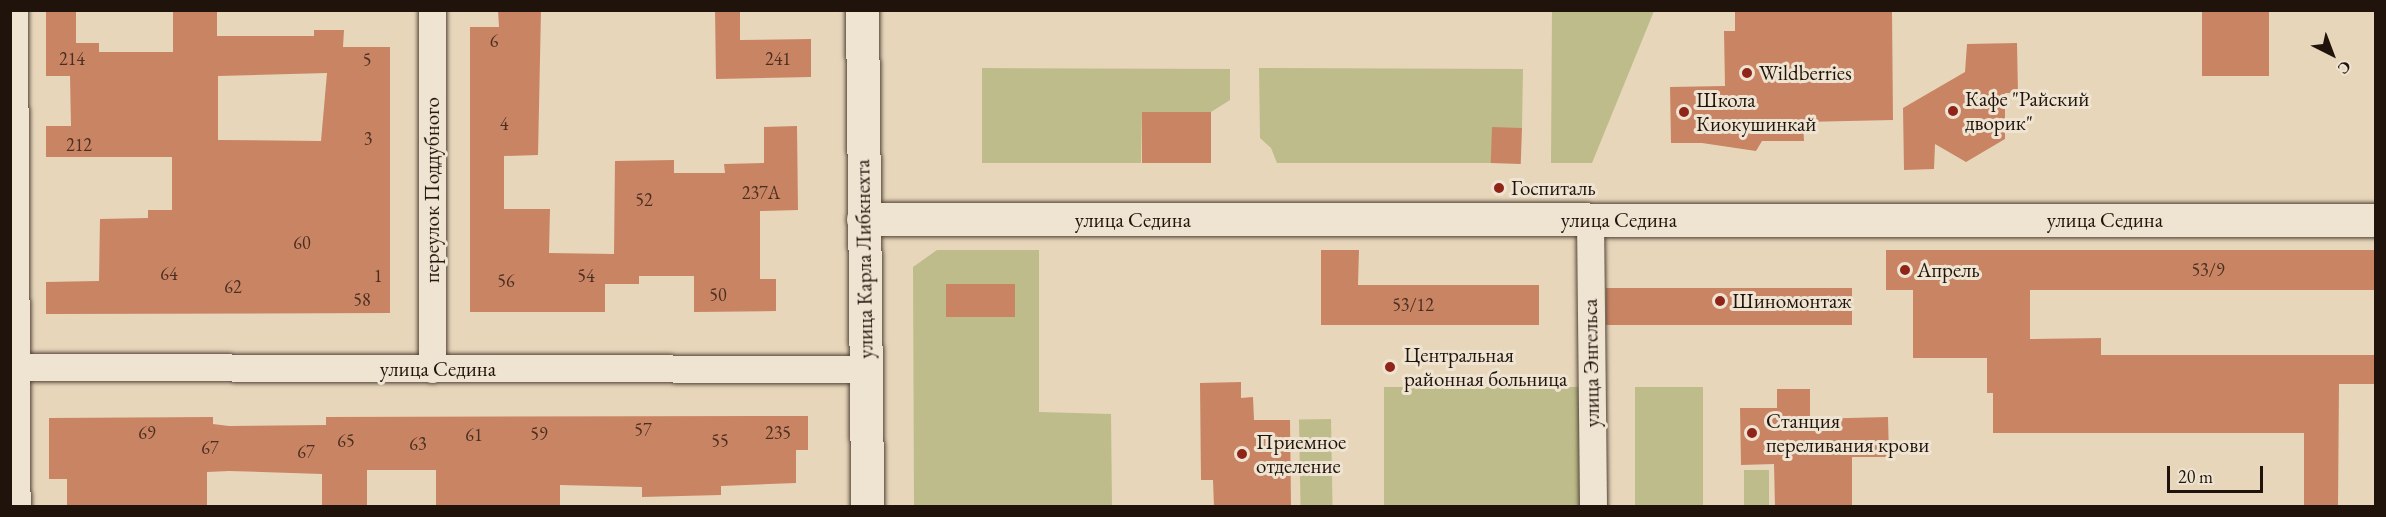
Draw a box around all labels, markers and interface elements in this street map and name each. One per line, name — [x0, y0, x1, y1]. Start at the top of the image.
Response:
north arrow — [2302, 24, 2362, 84]
house number: 6 — [490, 30, 498, 52]
house number: 214 — [59, 48, 85, 70]
house number: 241 — [765, 48, 791, 70]
house number: 5 — [363, 49, 371, 71]
text: С — [2333, 56, 2356, 79]
place label: Wildberries — [1759, 60, 1852, 86]
marker: Wildberries — [1740, 66, 1754, 80]
place label: Кафе "Райский дворик" — [1965, 86, 2089, 136]
place label: Школа Киокушинкай — [1696, 87, 1816, 137]
street label: переулок Поддубного — [419, 97, 445, 283]
marker: Кафе "Райский дворик" — [1946, 104, 1960, 118]
marker: Школа Киокушинкай — [1677, 105, 1691, 119]
house number: 4 — [500, 113, 508, 135]
house number: 3 — [364, 128, 372, 150]
house number: 212 — [66, 134, 92, 156]
street label: улица Карла Либкнехта — [850, 159, 878, 359]
place label: Госпиталь — [1511, 175, 1596, 201]
marker: Госпиталь — [1492, 181, 1506, 195]
house number: 237А — [742, 182, 780, 204]
house number: 52 — [635, 189, 653, 211]
street label: улица Седина — [1075, 207, 1191, 233]
street label: улица Седина — [1561, 207, 1677, 233]
street label: улица Седина — [2047, 207, 2163, 233]
house number: 60 — [293, 232, 311, 254]
place label: Апрель — [1917, 257, 1980, 283]
house number: 53/9 — [2191, 259, 2225, 281]
house number: 64 — [160, 263, 178, 285]
marker: Апрель — [1898, 263, 1912, 277]
house number: 1 — [374, 265, 382, 287]
house number: 54 — [577, 265, 595, 287]
house number: 56 — [497, 270, 515, 292]
house number: 62 — [224, 276, 242, 298]
house number: 50 — [709, 284, 727, 306]
place label: Шиномонтаж — [1732, 288, 1852, 314]
house number: 58 — [353, 289, 371, 311]
house number: 53/12 — [1392, 294, 1434, 316]
marker: Шиномонтаж — [1713, 294, 1727, 308]
street label: улица Энгельса — [1577, 298, 1605, 428]
place label: Центральная районная больница — [1404, 342, 1567, 392]
street label: улица Седина — [380, 356, 496, 382]
marker: Центральная районная больница — [1381, 358, 1399, 376]
place label: Станция переливания крови — [1766, 408, 1929, 458]
house number: 57 — [634, 419, 652, 441]
house number: 69 — [138, 422, 156, 444]
house number: 235 — [765, 422, 791, 444]
house number: 59 — [530, 423, 548, 445]
house number: 61 — [465, 424, 483, 446]
marker: Станция переливания крови — [1743, 424, 1761, 442]
place label: Приемное отделение — [1256, 429, 1346, 479]
house number: 65 — [337, 430, 355, 452]
house number: 55 — [711, 430, 729, 452]
house number: 63 — [409, 433, 427, 455]
house number: 67 — [201, 437, 219, 459]
house number: 67 — [297, 441, 315, 463]
marker: Приемное отделение — [1233, 445, 1251, 463]
scale bar — [2170, 454, 2266, 492]
text: 20 m — [2178, 465, 2213, 488]

